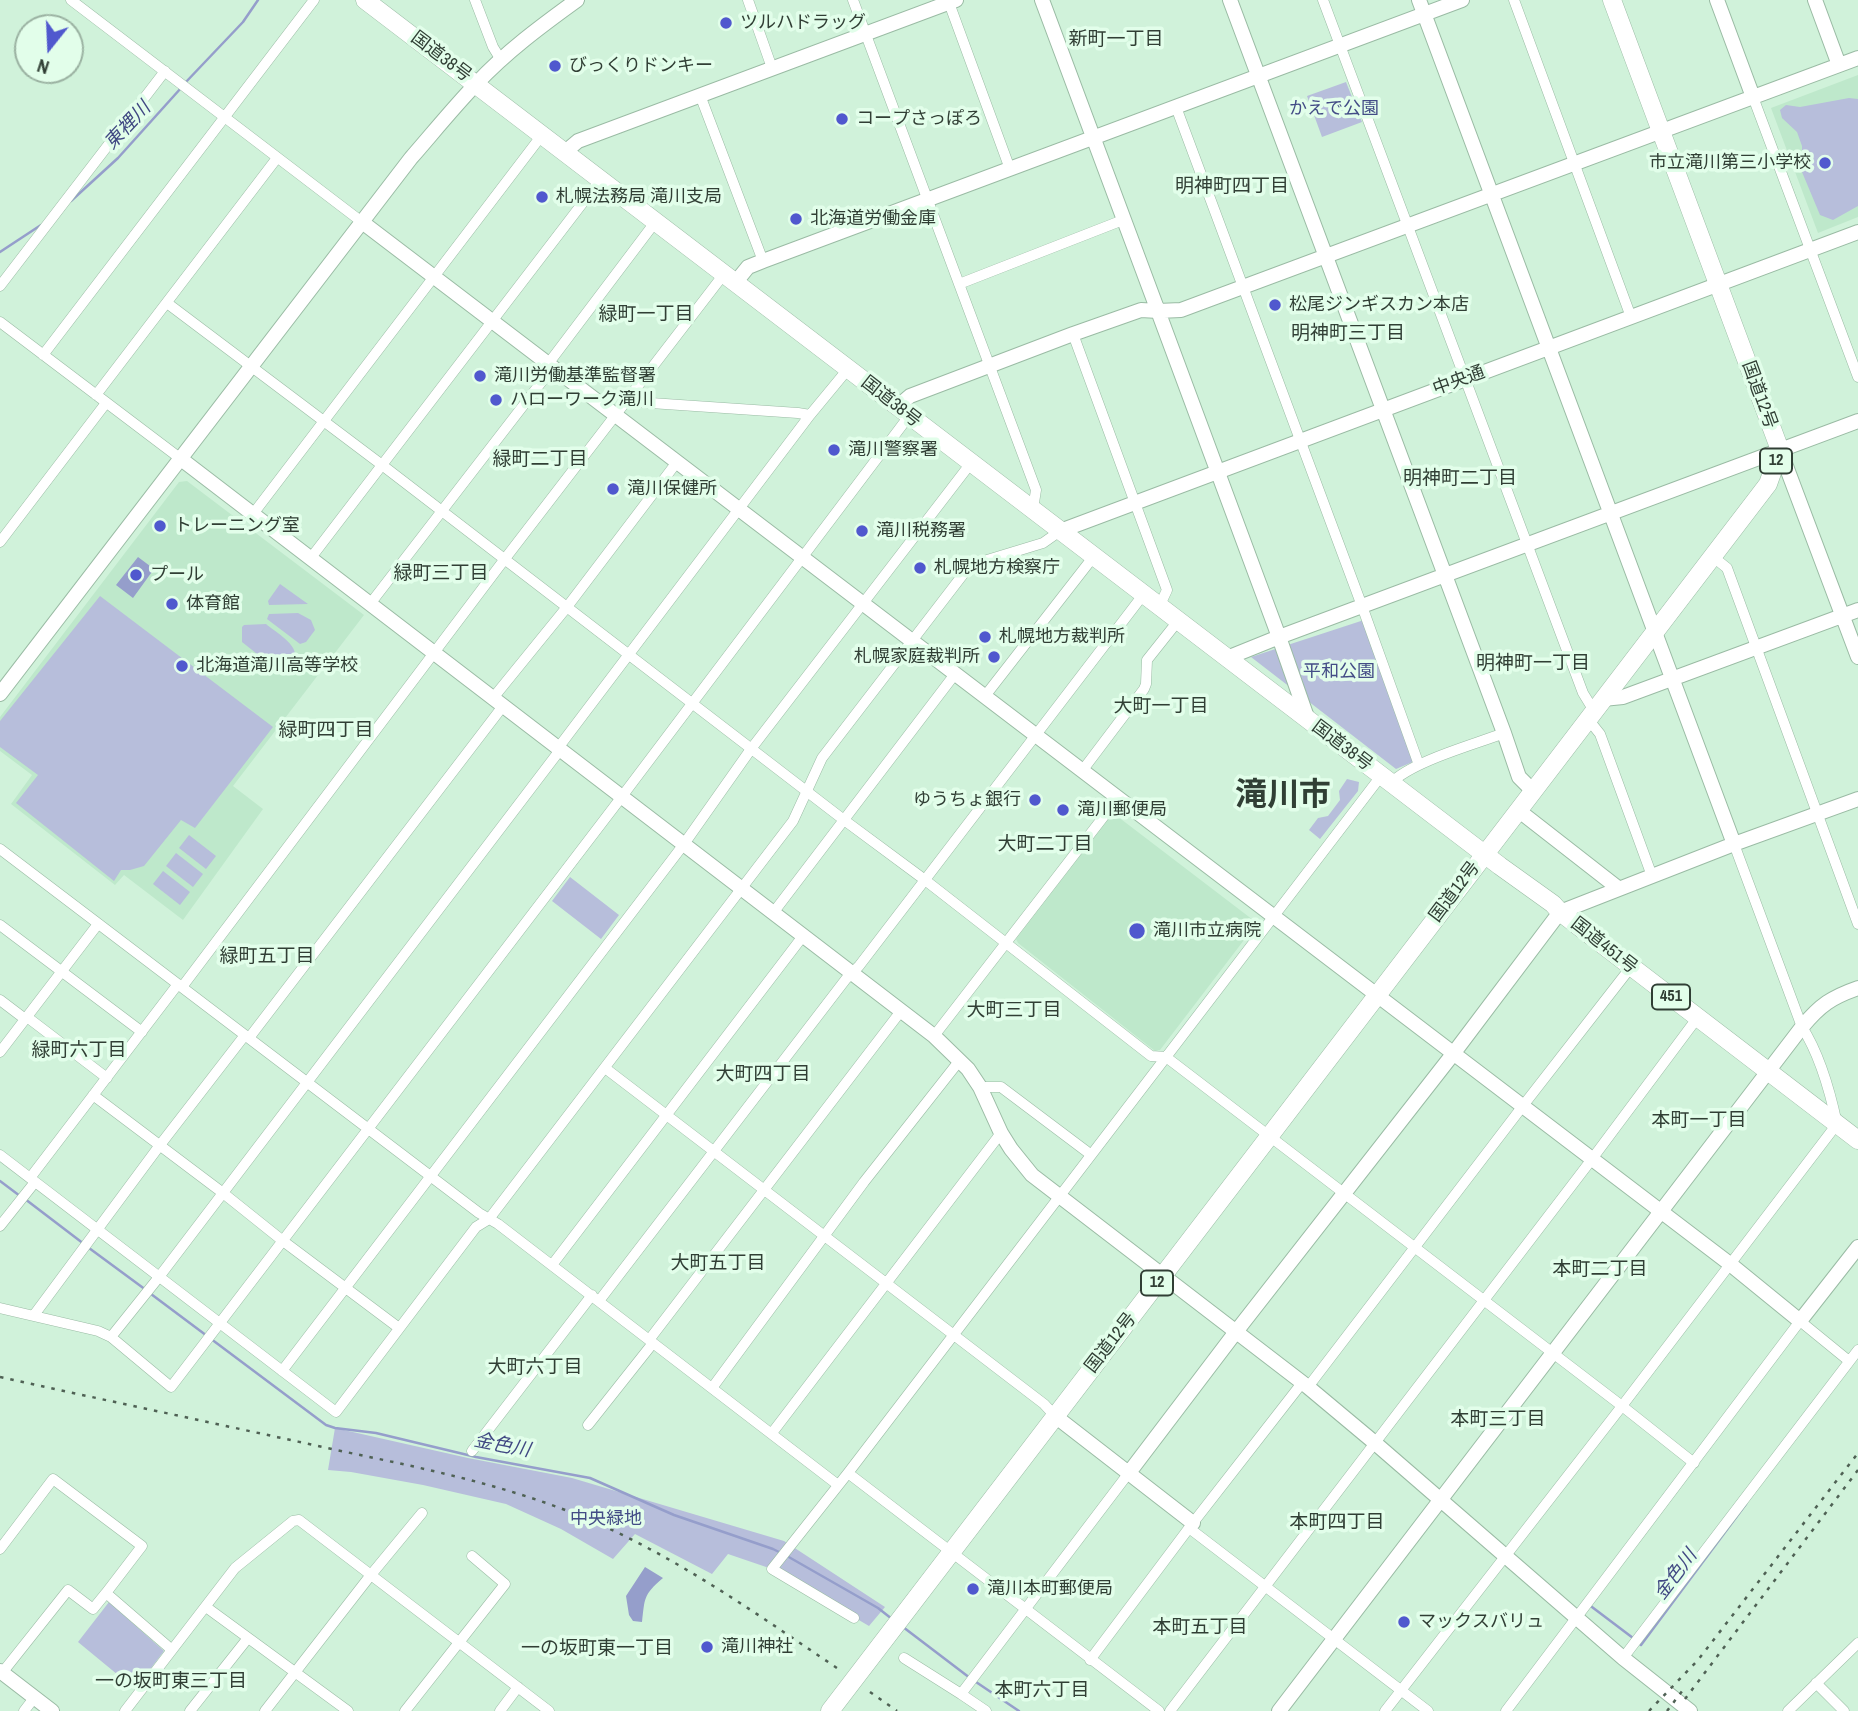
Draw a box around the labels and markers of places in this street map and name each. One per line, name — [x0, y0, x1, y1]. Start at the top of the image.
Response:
place label: ツルハドラッグ — [740, 12, 866, 34]
marker: ツルハドラッグ — [718, 15, 734, 31]
place label: びっくりドンキー — [569, 55, 713, 77]
marker: びっくりドンキー — [547, 58, 563, 74]
place label: コープさっぽろ — [856, 108, 982, 130]
marker: コープさっぽろ — [834, 111, 850, 127]
place label: 市立滝川第三小学校 — [1649, 152, 1811, 174]
marker: 市立滝川第三小学校 — [1817, 155, 1833, 171]
place label: 札幌法務局 滝川支局 — [556, 186, 722, 208]
marker: 札幌法務局 滝川支局 — [534, 189, 550, 205]
place label: 北海道労働金庫 — [810, 208, 936, 230]
marker: 北海道労働金庫 — [788, 211, 804, 227]
place label: 松尾ジンギスカン本店 — [1289, 294, 1469, 316]
marker: 松尾ジンギスカン本店 — [1267, 297, 1283, 313]
place label: 滝川労働基準監督署 — [494, 365, 656, 387]
marker: 滝川労働基準監督署 — [472, 368, 488, 384]
place label: ハローワーク滝川 — [510, 389, 654, 411]
marker: ハローワーク滝川 — [488, 392, 504, 408]
place label: 滝川警察署 — [848, 439, 938, 461]
marker: 滝川警察署 — [826, 442, 842, 458]
place label: 滝川保健所 — [627, 478, 717, 500]
marker: 滝川保健所 — [605, 481, 621, 497]
place label: トレーニング室 — [174, 515, 300, 537]
marker: トレーニング室 — [152, 518, 168, 534]
place label: 滝川税務署 — [876, 520, 966, 542]
marker: 滝川税務署 — [854, 523, 870, 539]
place label: 札幌地方検察庁 — [934, 557, 1060, 579]
marker: 札幌地方検察庁 — [912, 560, 928, 576]
place label: プール — [150, 564, 204, 586]
marker: プール — [128, 567, 144, 583]
place label: 体育館 — [186, 593, 240, 615]
marker: 体育館 — [164, 596, 180, 612]
place label: 札幌地方裁判所 — [999, 626, 1125, 648]
marker: 札幌地方裁判所 — [977, 629, 993, 645]
place label: 札幌家庭裁判所 — [854, 646, 980, 668]
marker: 札幌家庭裁判所 — [986, 649, 1002, 665]
place label: 北海道滝川高等学校 — [196, 655, 358, 677]
marker: 北海道滝川高等学校 — [174, 658, 190, 674]
place label: ゆうちょ銀行 — [913, 789, 1021, 811]
marker: ゆうちょ銀行 — [1027, 792, 1043, 808]
place label: 滝川郵便局 — [1077, 799, 1167, 821]
marker: 滝川郵便局 — [1055, 802, 1071, 818]
place label: 滝川市立病院 — [1153, 920, 1261, 942]
marker: 滝川市立病院 — [1127, 921, 1147, 941]
place label: 滝川本町郵便局 — [987, 1578, 1113, 1600]
marker: 滝川本町郵便局 — [965, 1581, 981, 1597]
place label: マックスバリュ — [1418, 1611, 1544, 1633]
marker: マックスバリュ — [1396, 1614, 1412, 1630]
place label: 滝川神社 — [721, 1636, 793, 1658]
marker: 滝川神社 — [699, 1639, 715, 1655]

